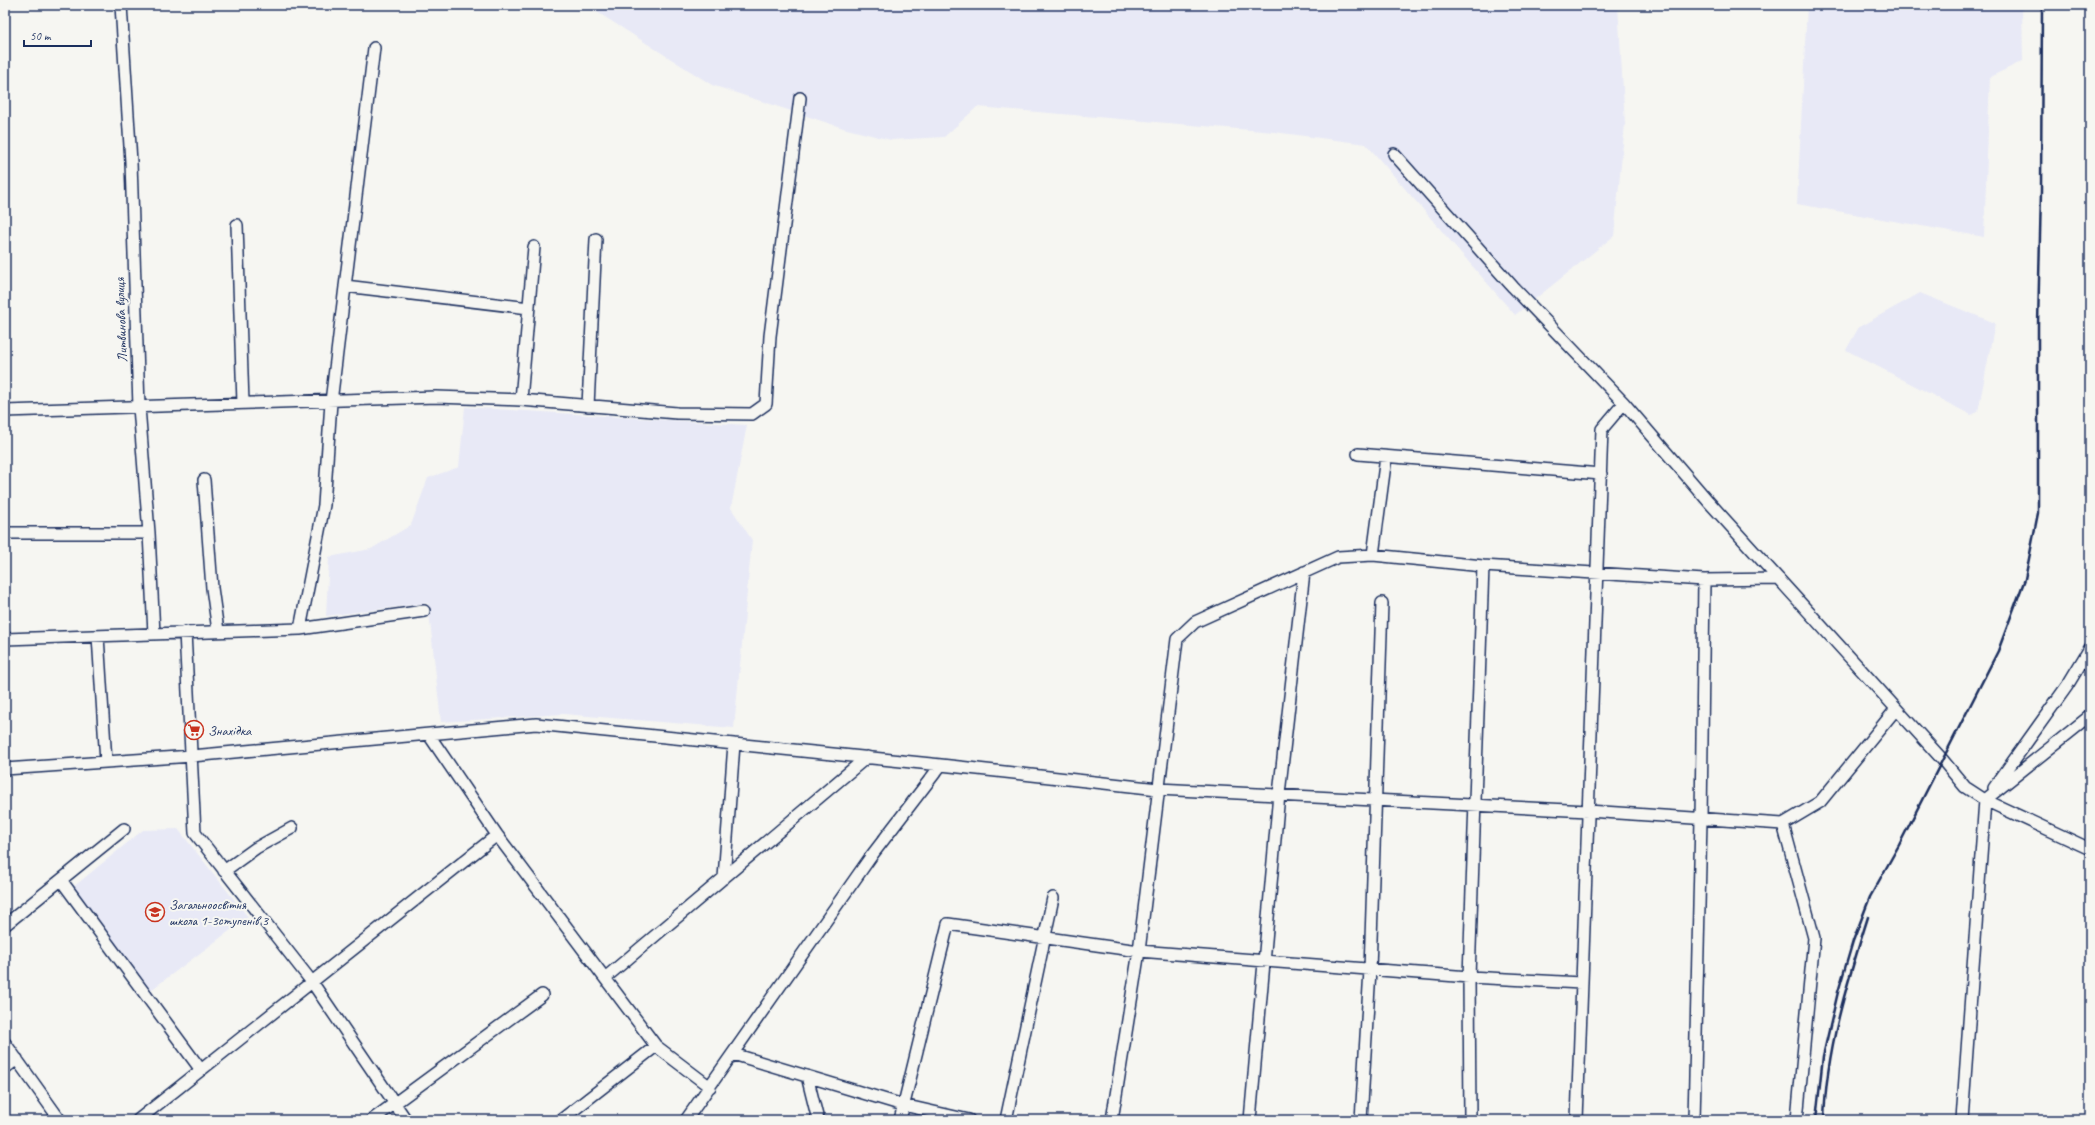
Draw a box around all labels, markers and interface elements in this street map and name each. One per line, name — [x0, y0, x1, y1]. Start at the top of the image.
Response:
scale bar — [24, 22, 91, 48]
text: 50 m — [30, 28, 52, 44]
street label: Литвинова вулиця — [111, 276, 131, 363]
supermarket icon: Знахідка — [183, 719, 205, 741]
place label: Знахідка — [208, 722, 252, 739]
place label: Загальноосвiтня школа 1-3ступенiв 3 — [169, 896, 270, 929]
school or university icon: Загальноосвiтня школа 1-3ступенiв 3 — [144, 901, 166, 923]

